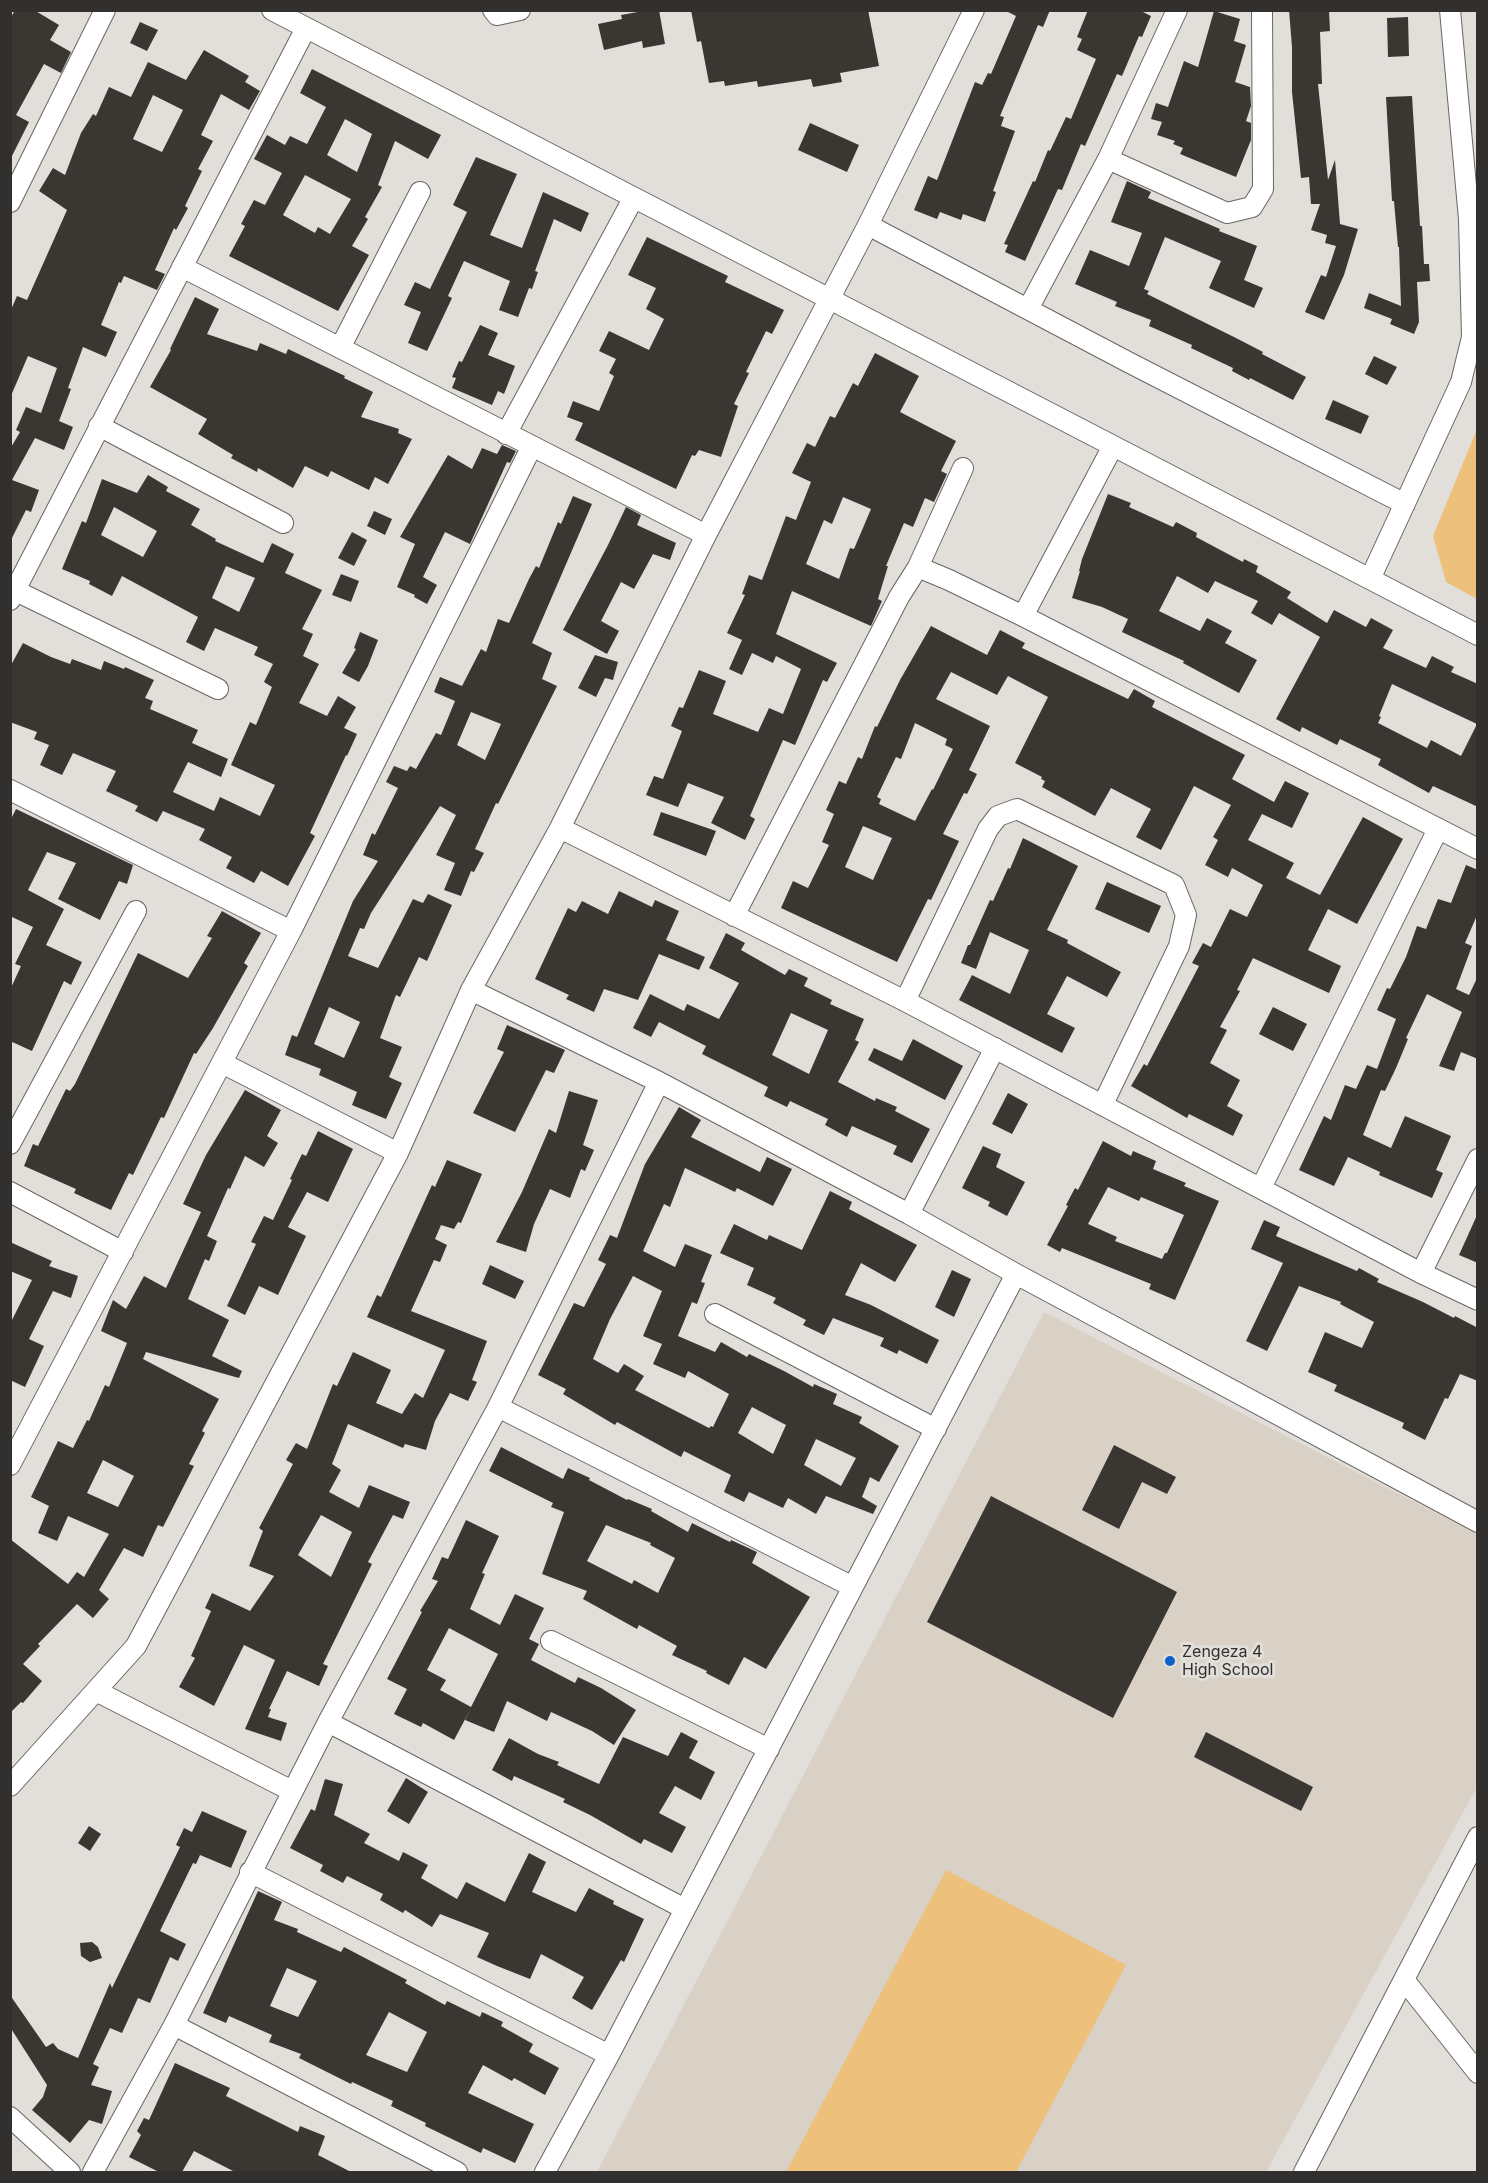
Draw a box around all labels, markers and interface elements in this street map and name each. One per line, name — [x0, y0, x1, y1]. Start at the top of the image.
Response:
place label: Zengeza 4 High School — [1182, 1642, 1273, 1680]
marker: Zengeza 4 High School — [1163, 1654, 1177, 1668]

